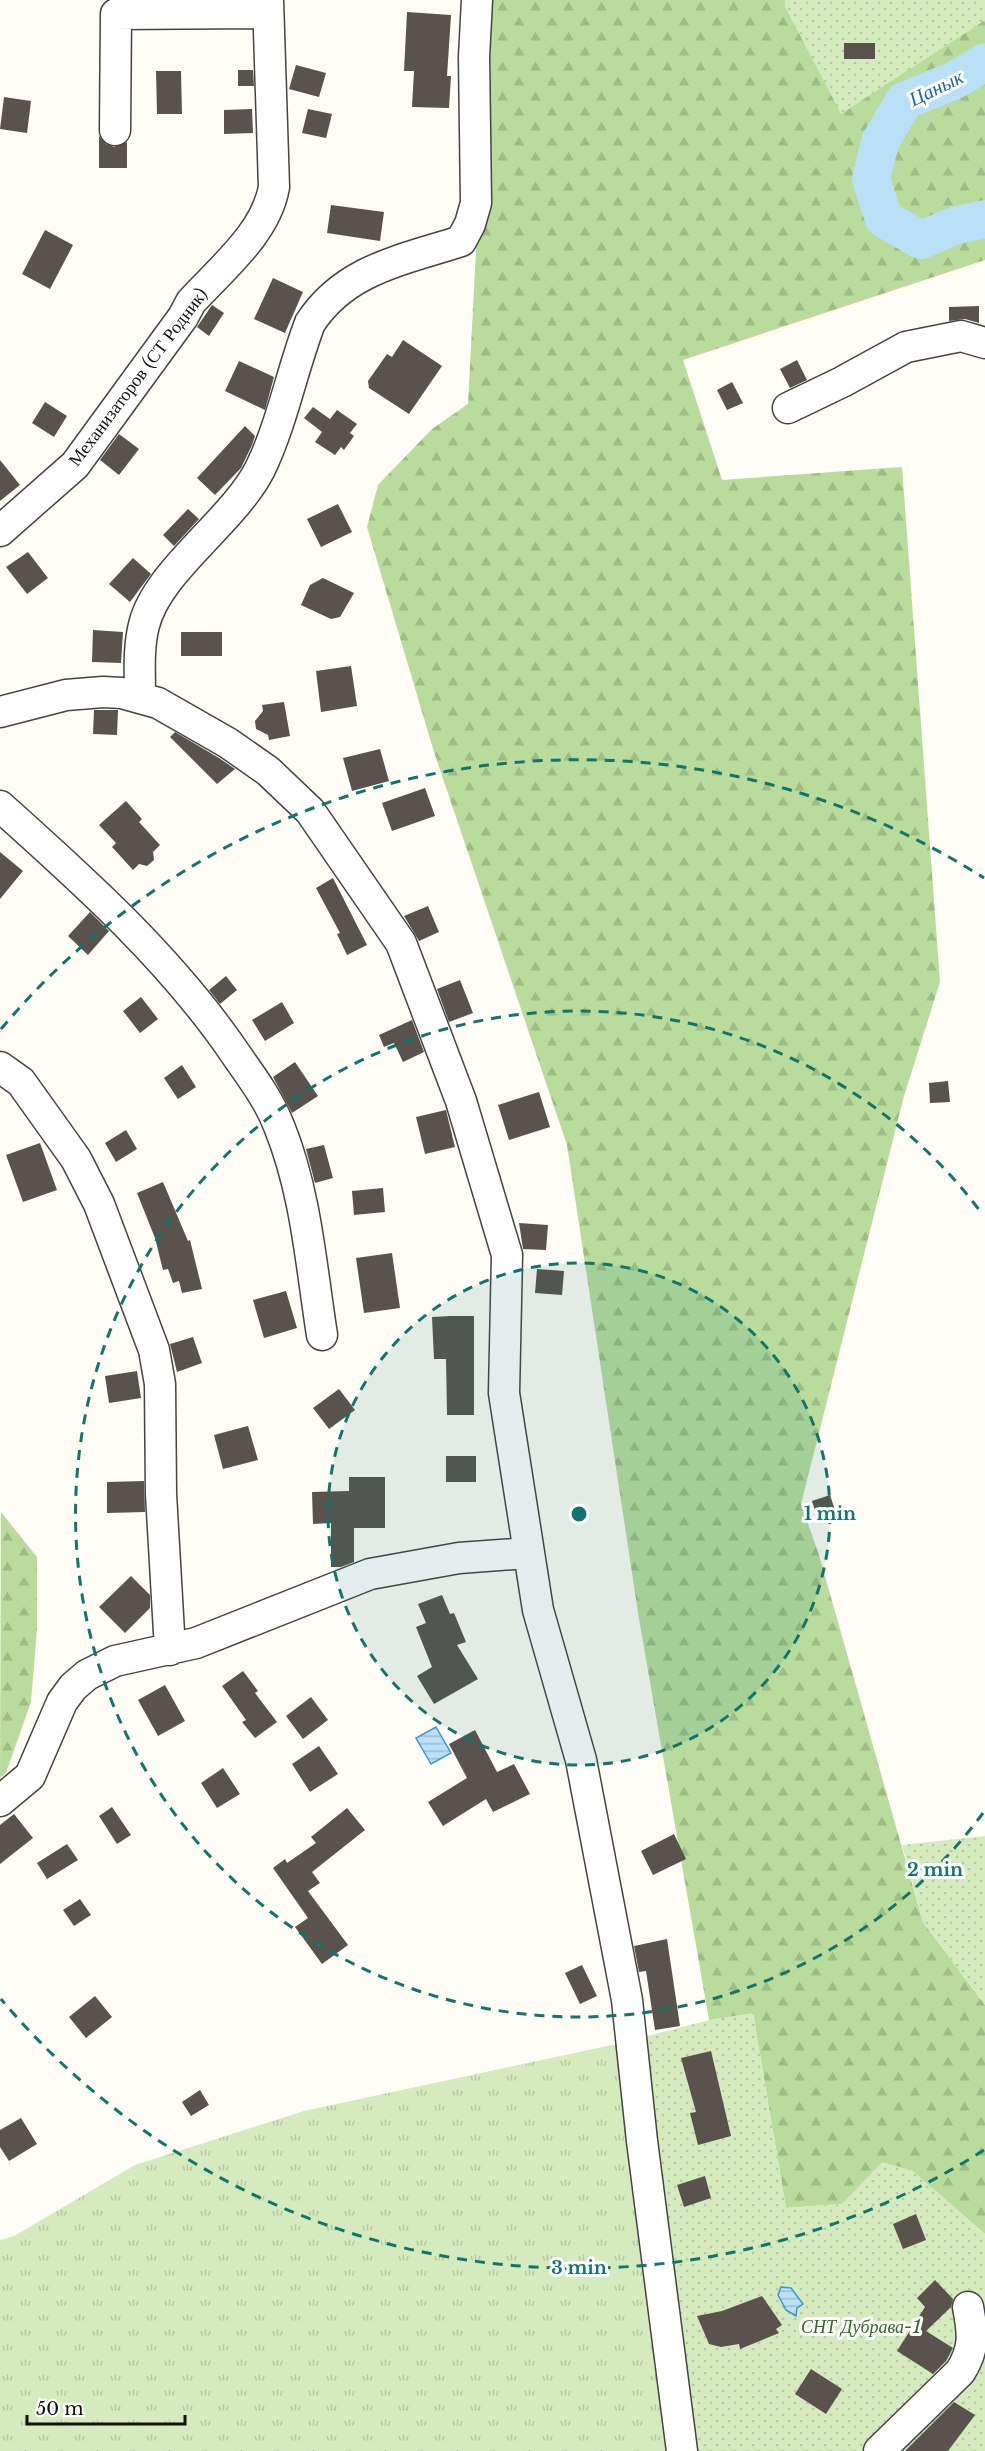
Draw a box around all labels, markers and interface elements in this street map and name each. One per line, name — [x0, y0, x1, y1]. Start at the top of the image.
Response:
water label: Цанык — [904, 64, 968, 112]
street label: Механизаторов (СТ Родник) — [64, 283, 212, 471]
text: 1 min — [804, 1503, 856, 1525]
centre of rings — [569, 1504, 589, 1524]
text: 2 min — [907, 1859, 963, 1881]
text: 3 min — [551, 2257, 607, 2279]
park label: СНТ Дубрава-1 — [801, 2316, 921, 2338]
scale bar — [27, 2388, 184, 2426]
text: 50 m — [36, 2398, 84, 2420]

